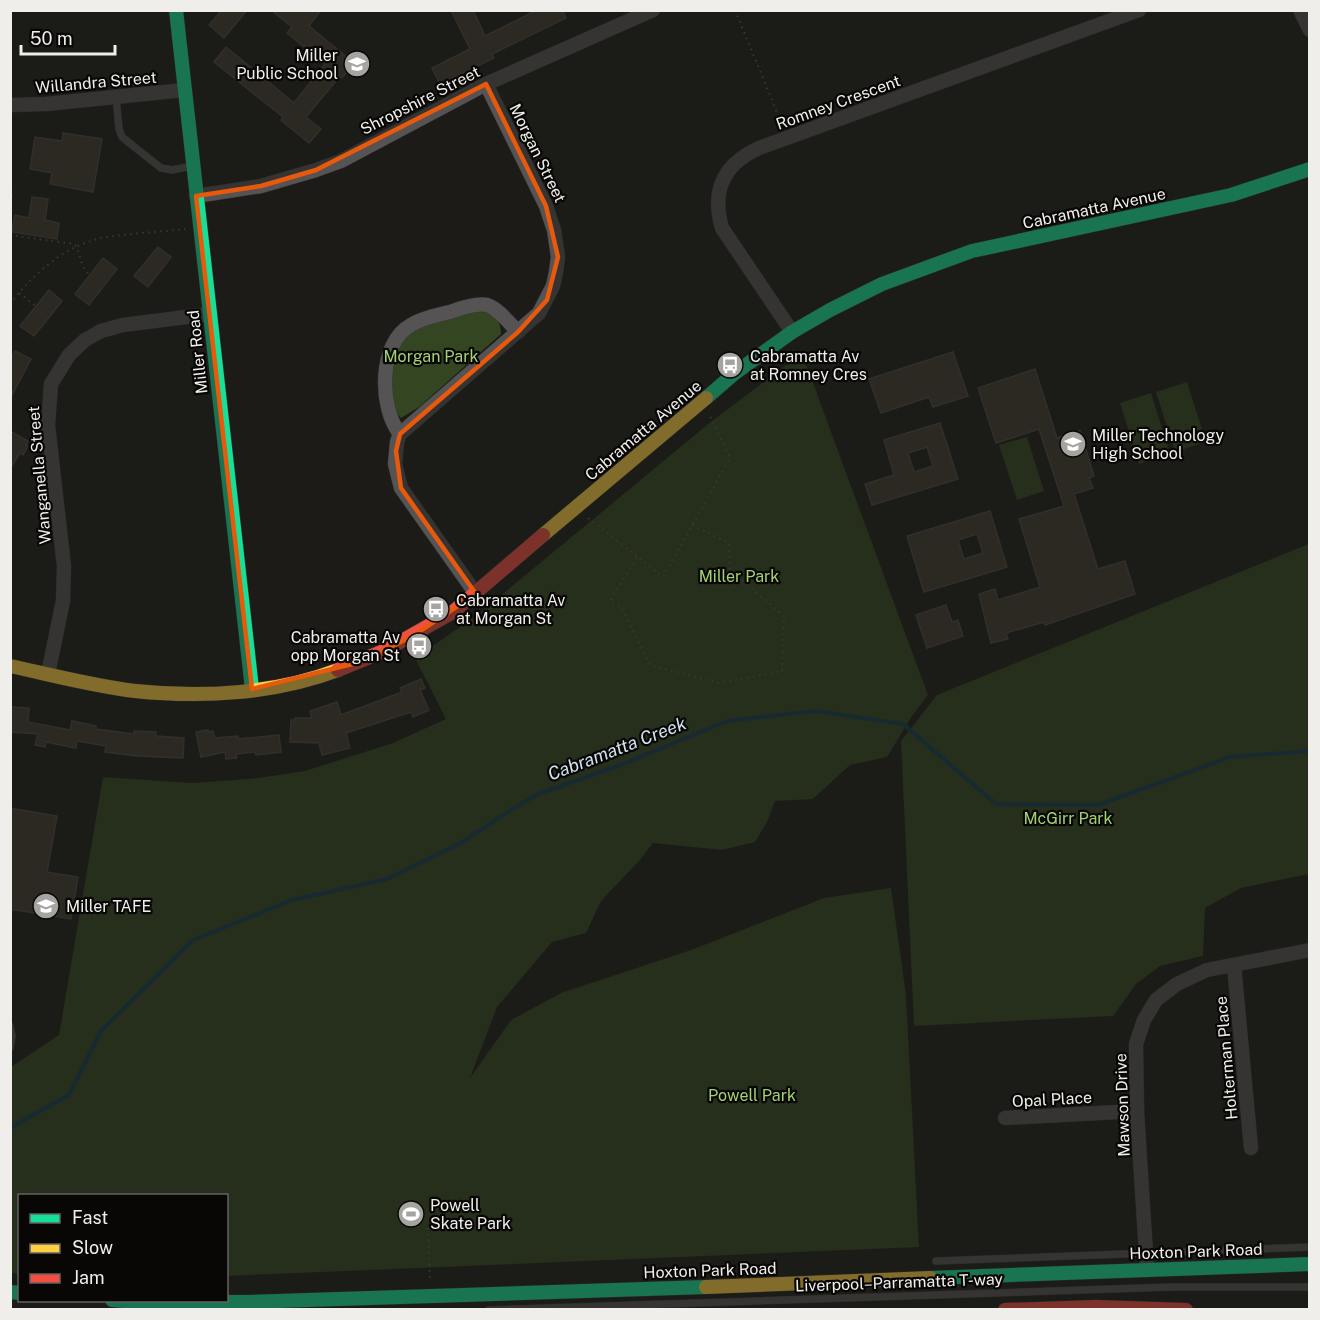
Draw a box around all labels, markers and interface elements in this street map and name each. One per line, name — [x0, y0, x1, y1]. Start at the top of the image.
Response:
scale bar — [21, 18, 116, 56]
text: 50 m — [30, 28, 73, 49]
place label: Miller Public School — [236, 46, 338, 83]
school or university icon: Miller Public School — [342, 49, 372, 79]
street label: Shropshire Street — [357, 62, 483, 139]
street label: Willandra Street — [35, 68, 158, 97]
street label: Romney Crescent — [773, 71, 903, 134]
street label: Morgan Street — [505, 101, 570, 206]
street label: Cabramatta Avenue — [1021, 184, 1167, 233]
street label: Miller Road — [184, 309, 211, 395]
park label: Morgan Park — [384, 347, 478, 366]
place label: Cabramatta Av at Romney Cres — [750, 347, 867, 384]
bus stop icon: Cabramatta Av at Romney Cres — [715, 350, 745, 380]
street label: Cabramatta Avenue — [581, 376, 705, 484]
street label: Wanganella Street — [24, 405, 55, 545]
place label: Miller Technology High School — [1092, 426, 1224, 463]
school or university icon: Miller Technology High School — [1058, 429, 1088, 459]
park label: Miller Park — [699, 567, 779, 586]
place label: Cabramatta Av at Morgan St — [456, 591, 565, 628]
bus stop icon: Cabramatta Av at Morgan St — [421, 594, 451, 624]
place label: Cabramatta Av opp Morgan St — [291, 628, 400, 665]
bus stop icon: Cabramatta Av opp Morgan St — [404, 631, 434, 661]
water label: Cabramatta Creek — [545, 712, 689, 785]
park label: McGirr Park — [1023, 809, 1113, 828]
school or university icon: Miller TAFE — [31, 891, 61, 921]
place label: Miller TAFE — [66, 897, 151, 916]
street label: Holterman Place — [1212, 995, 1241, 1121]
street label: Mawson Drive — [1111, 1053, 1134, 1157]
park label: Powell Park — [708, 1086, 796, 1105]
street label: Opal Place — [1012, 1088, 1093, 1111]
legend — [18, 1194, 228, 1302]
place label: Powell Skate Park — [430, 1196, 511, 1233]
sports icon: Powell Skate Park — [396, 1199, 426, 1229]
text: Fast — [72, 1207, 108, 1228]
text: Slow — [72, 1237, 113, 1258]
street label: Hoxton Park Road — [1129, 1240, 1263, 1263]
street label: Hoxton Park Road — [643, 1259, 777, 1282]
text: Jam — [72, 1267, 105, 1288]
street label: Liverpool–Parramatta T-way — [795, 1269, 1004, 1296]

